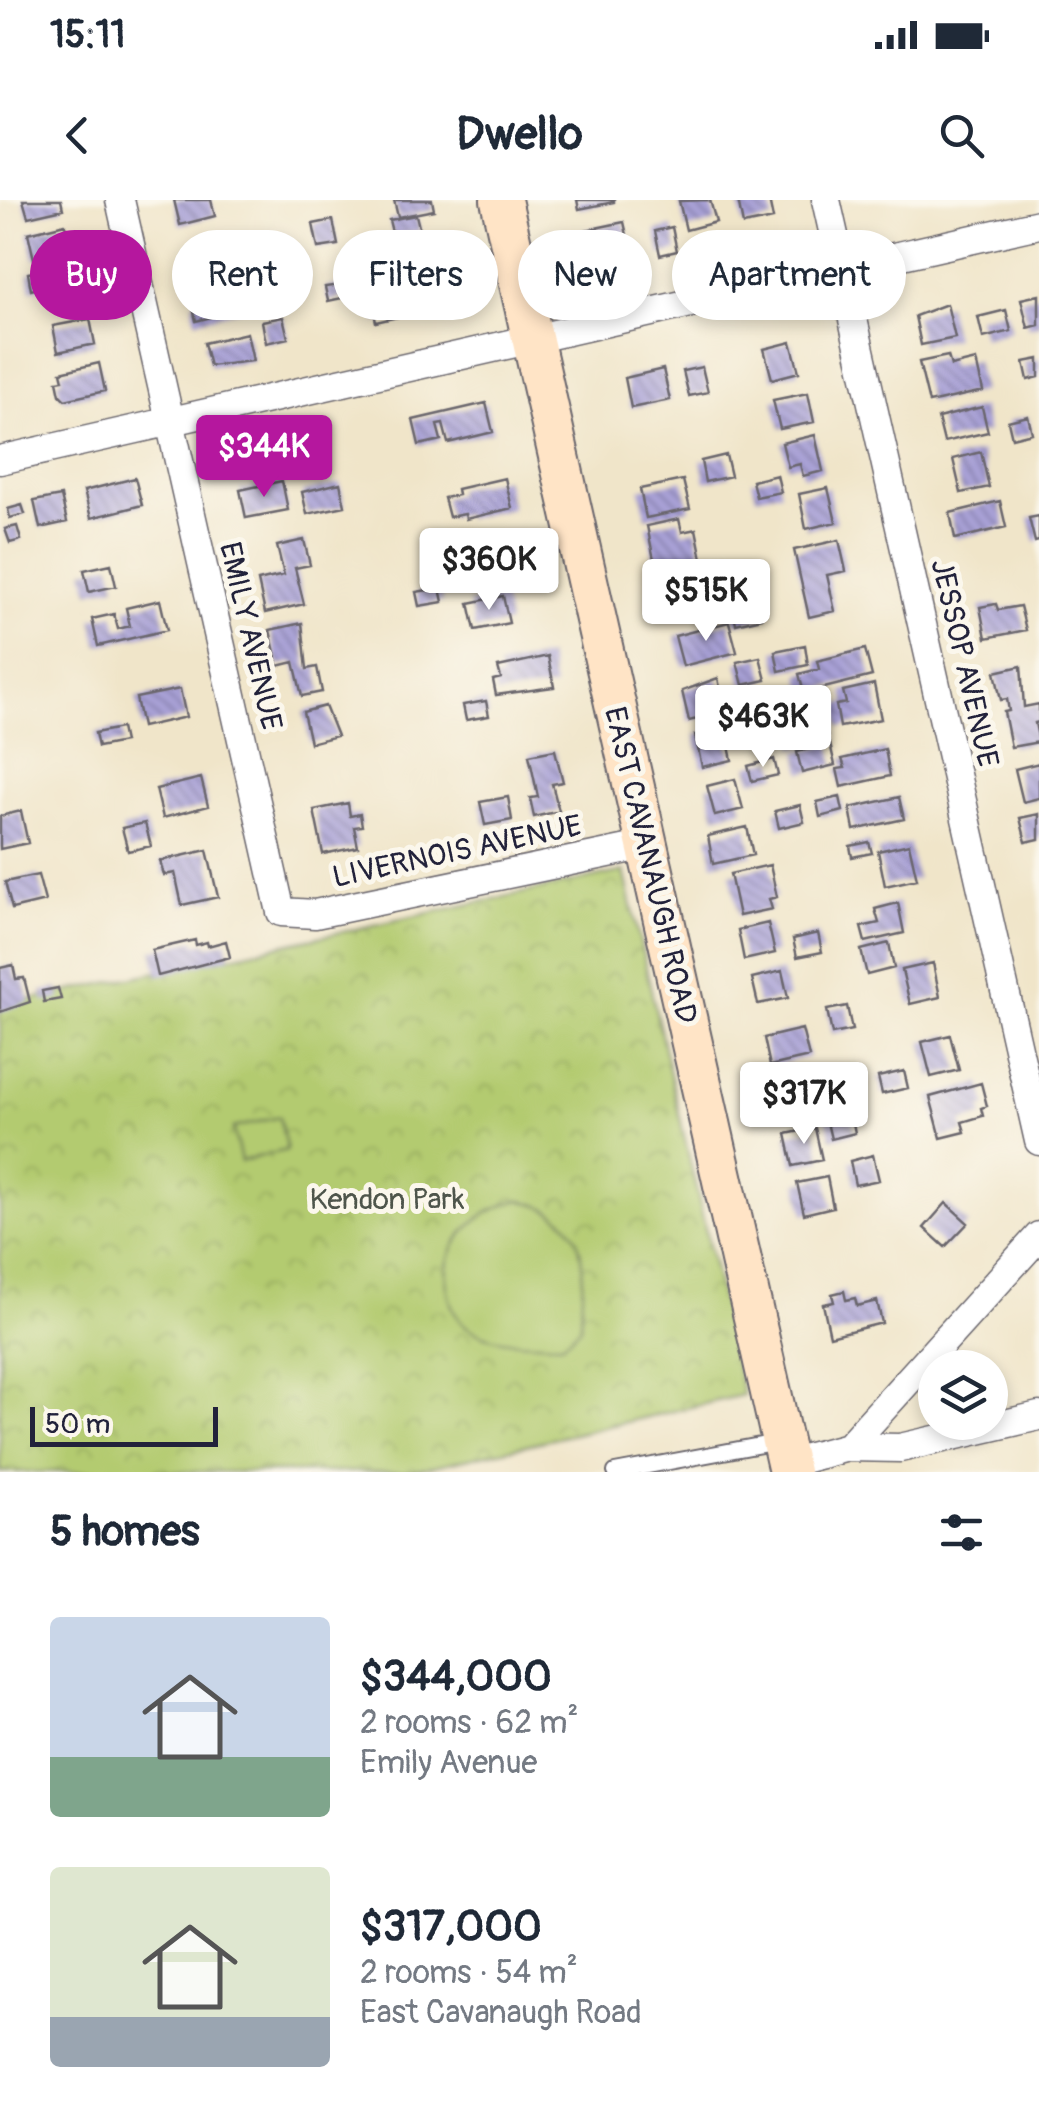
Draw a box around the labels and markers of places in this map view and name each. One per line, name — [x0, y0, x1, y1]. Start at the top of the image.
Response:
pin: $344K — [194, 415, 334, 500]
pin: $360K — [419, 528, 559, 613]
pin: $515K — [636, 559, 776, 644]
pin: $463K — [693, 685, 833, 770]
pin: $317K — [734, 1062, 874, 1147]

